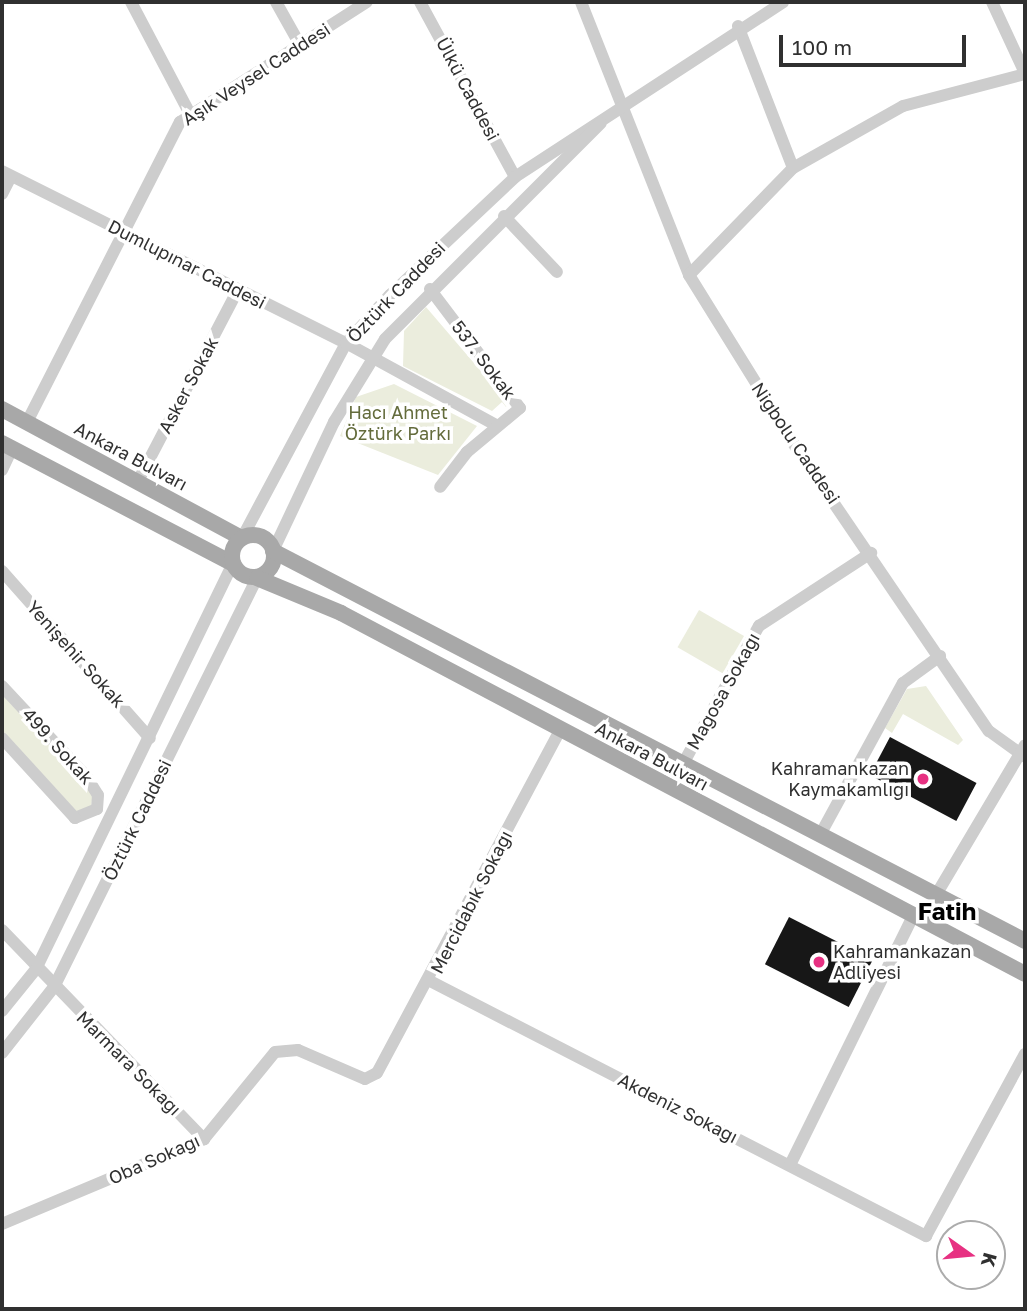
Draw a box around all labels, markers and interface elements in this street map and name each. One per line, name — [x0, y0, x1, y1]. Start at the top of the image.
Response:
street label: Aşık Veysel Caddesi — [178, 18, 334, 130]
scale bar — [782, 21, 969, 65]
street label: Ülkü Caddesi — [432, 34, 504, 144]
text: 100 m — [792, 34, 852, 60]
street label: Dumlupınar Caddesi — [105, 215, 269, 313]
street label: Öztürk Caddesi — [342, 237, 450, 347]
street label: 537. Sokak — [447, 316, 521, 404]
street label: Asker Sokak — [154, 333, 222, 437]
street label: Niğbolu Caddesi — [747, 378, 845, 508]
park label: Hacı Ahmet Öztürk Parkı — [345, 402, 451, 444]
street label: Ankara Bulvarı — [71, 417, 191, 495]
street label: Yenişehir Sokak — [22, 596, 130, 712]
street label: Magosa Sokağı — [682, 629, 764, 753]
street label: 499. Sokak — [18, 703, 98, 789]
street label: Ankara Bulvarı — [592, 717, 712, 795]
street label: Öztürk Caddesi — [98, 756, 176, 884]
place label: Kahramankazan Kaymakamlığı — [771, 758, 909, 800]
marker: Kahramankazan Kaymakamlığı — [915, 771, 931, 787]
street label: Mercidabık Sokağı — [426, 827, 516, 977]
district label: Fatih — [918, 897, 976, 925]
place label: Kahramankazan Adliyesi — [833, 941, 971, 984]
marker: Kahramankazan Adliyesi — [811, 954, 827, 970]
street label: Marmara Sokağı — [72, 1006, 186, 1120]
street label: Akdeniz Sokağı — [615, 1069, 741, 1147]
street label: Oba Sokağı — [105, 1129, 203, 1189]
north arrow — [936, 1220, 1006, 1290]
text: K — [977, 1250, 1003, 1270]

